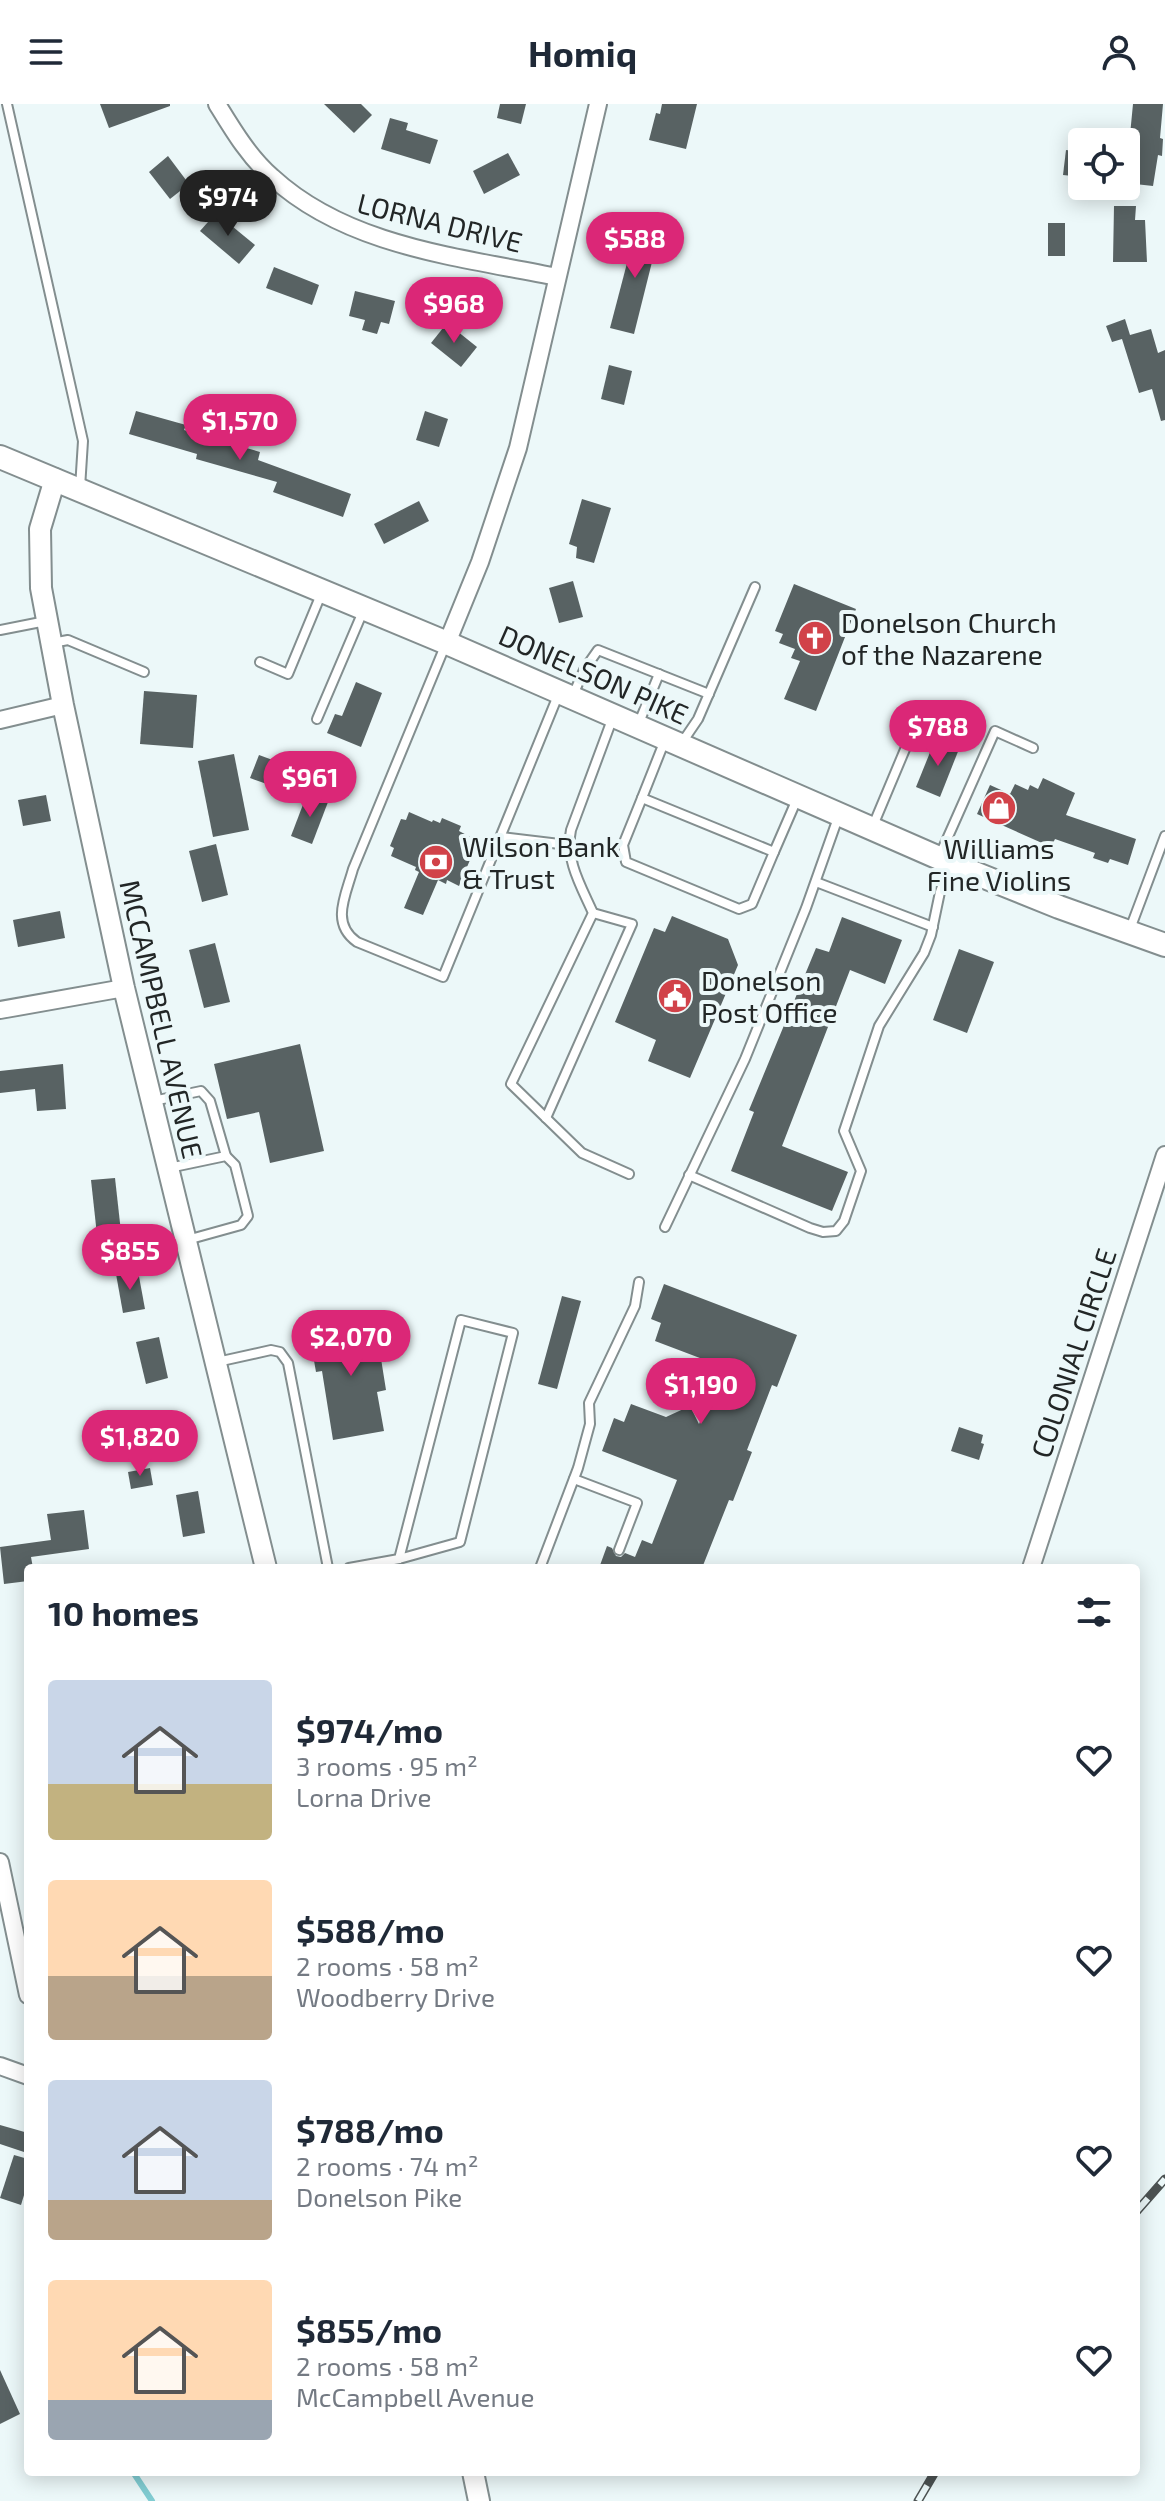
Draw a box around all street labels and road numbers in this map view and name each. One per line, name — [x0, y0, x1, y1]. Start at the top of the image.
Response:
street label: LORNA DRIVE — [354, 185, 526, 259]
street label: DONELSON PIKE — [494, 617, 694, 731]
street label: MCCAMPBELL AVENUE — [113, 876, 211, 1162]
street label: COLONIAL CIRCLE — [1023, 1244, 1123, 1462]

